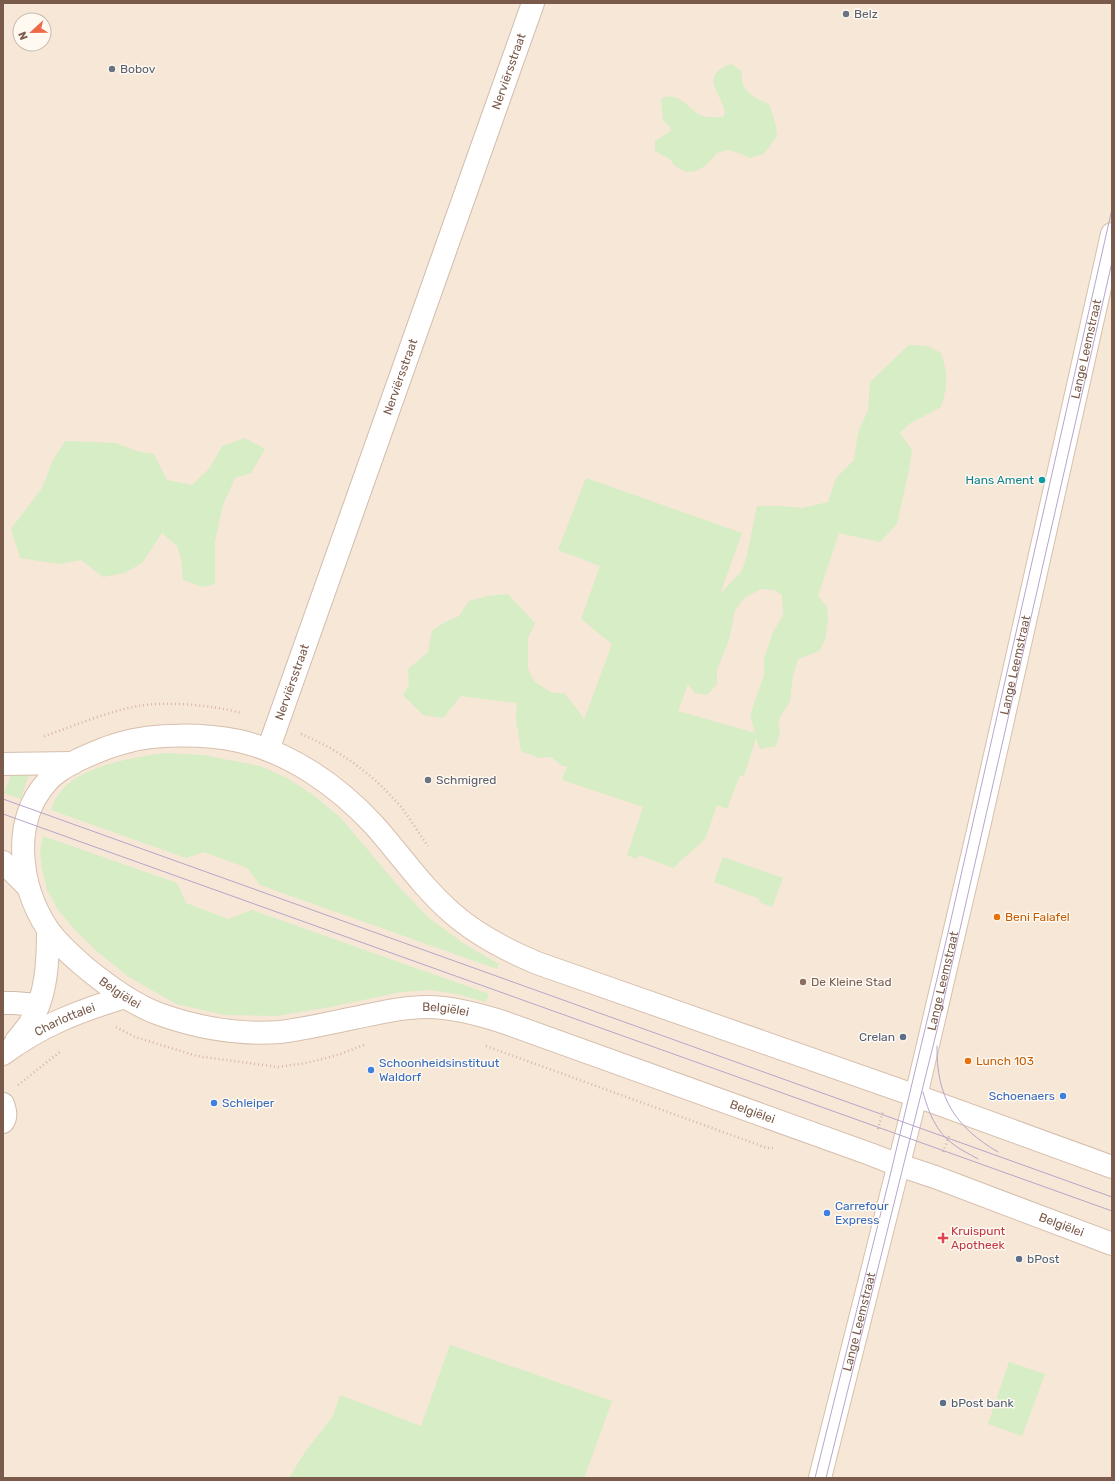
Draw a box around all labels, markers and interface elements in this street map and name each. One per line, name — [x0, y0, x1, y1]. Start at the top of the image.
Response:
place label: Belz — [854, 7, 878, 21]
marker: Belz — [841, 9, 851, 19]
north arrow — [12, 12, 52, 52]
text: N — [16, 29, 31, 42]
street label: Nerviërsstraat — [489, 31, 529, 111]
place label: Bobov — [120, 62, 156, 76]
marker: Bobov — [107, 64, 117, 74]
street label: Lange Leemstraat — [1068, 298, 1104, 400]
street label: Nerviërsstraat — [380, 337, 420, 417]
place label: Hans Ament — [965, 473, 1034, 487]
marker: Hans Ament — [1037, 475, 1047, 485]
street label: Lange Leemstraat — [997, 614, 1033, 716]
street label: Nerviërsstraat — [272, 642, 312, 722]
place label: Schmigred — [436, 773, 496, 787]
marker: Schmigred — [423, 775, 433, 785]
place label: Beni Falafel — [1005, 910, 1070, 924]
marker: Beni Falafel — [992, 912, 1002, 922]
street label: Lange Leemstraat — [925, 930, 961, 1032]
street label: Belgiëlei — [96, 974, 143, 1012]
place label: De Kleine Stad — [811, 975, 892, 989]
marker: De Kleine Stad — [798, 977, 808, 987]
street label: Charlottalei — [32, 1000, 97, 1039]
street label: Belgiëlei — [422, 1000, 471, 1019]
place label: Crelan — [859, 1030, 895, 1044]
marker: Crelan — [898, 1032, 908, 1042]
place label: Lunch 103 — [976, 1054, 1034, 1068]
place label: Schoonheidsinstituut Waldorf — [379, 1056, 500, 1084]
marker: Lunch 103 — [963, 1056, 973, 1066]
marker: Schoonheidsinstituut Waldorf — [366, 1065, 376, 1075]
place label: Schoenaers — [989, 1089, 1055, 1103]
marker: Schoenaers — [1058, 1091, 1068, 1101]
place label: Schleiper — [222, 1096, 275, 1110]
street label: Belgiëlei — [728, 1097, 777, 1126]
marker: Schleiper — [209, 1098, 219, 1108]
place label: Carrefour Express — [835, 1199, 889, 1227]
marker: Carrefour Express — [822, 1208, 832, 1218]
street label: Belgiëlei — [1037, 1210, 1086, 1240]
place label: Kruispunt Apotheek — [951, 1224, 1006, 1252]
marker: Kruispunt Apotheek — [938, 1233, 948, 1243]
place label: bPost — [1027, 1252, 1060, 1266]
marker: bPost — [1014, 1254, 1024, 1264]
street label: Lange Leemstraat — [840, 1271, 878, 1373]
place label: bPost bank — [951, 1396, 1014, 1410]
marker: bPost bank — [938, 1398, 948, 1408]

